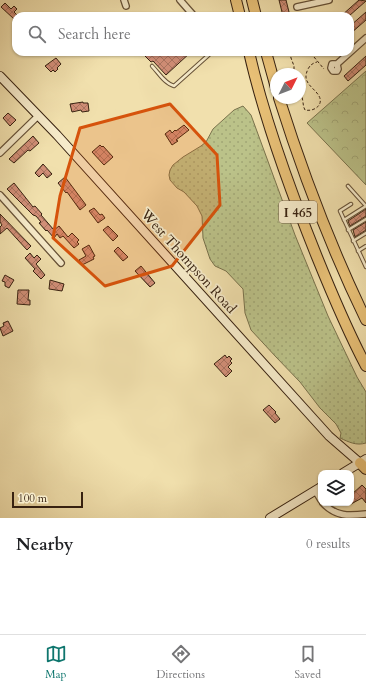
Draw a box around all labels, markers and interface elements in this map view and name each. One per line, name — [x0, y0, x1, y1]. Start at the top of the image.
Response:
search box — [12, 12, 354, 56]
icon: search — [26, 23, 48, 45]
text: Search here — [58, 24, 131, 44]
north arrow — [270, 68, 306, 104]
road number: I 465 — [279, 201, 317, 223]
street label: West Thompson Road — [136, 204, 241, 318]
map controls — [318, 470, 354, 506]
button: layers — [318, 470, 354, 506]
scale bar — [12, 490, 83, 509]
text: 100 m — [18, 491, 47, 506]
text: Nearby — [16, 533, 73, 556]
text: 0 results — [306, 535, 350, 553]
tab: Map — [45, 643, 67, 682]
tab: Directions — [156, 643, 205, 682]
tab: Saved — [295, 643, 321, 682]

